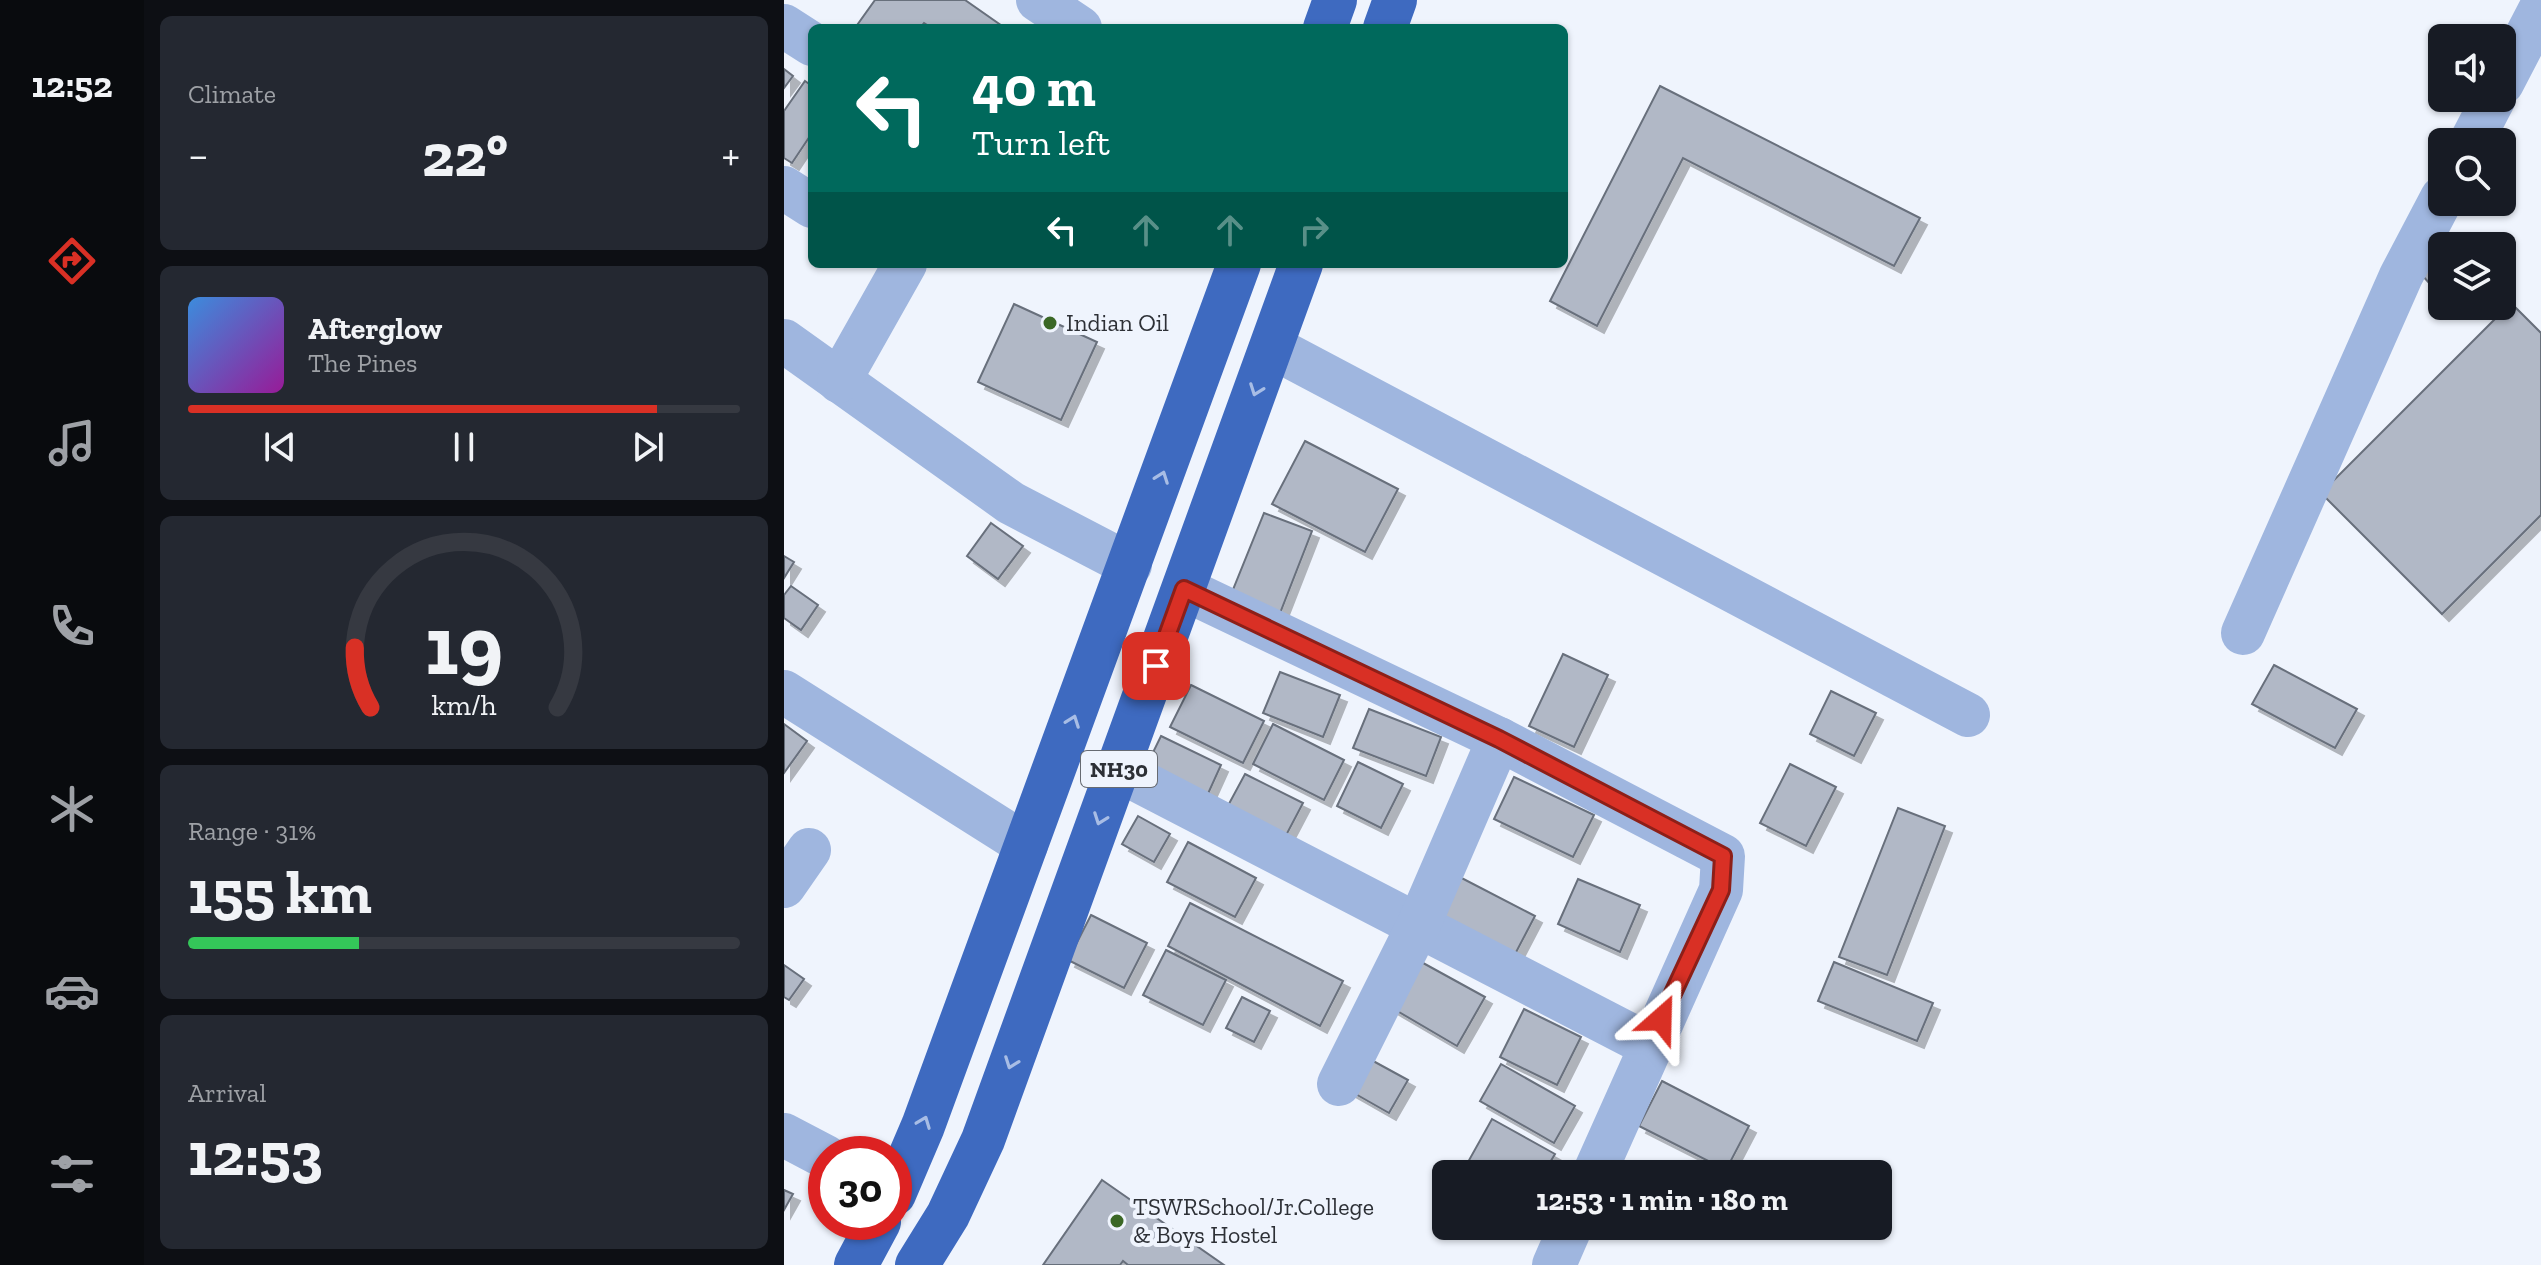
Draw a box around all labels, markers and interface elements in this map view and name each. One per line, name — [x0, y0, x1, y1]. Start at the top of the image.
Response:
map controls — [2428, 24, 2516, 320]
button: sound — [2428, 24, 2516, 112]
text: 40 m — [972, 53, 1096, 120]
icon: left — [840, 56, 944, 160]
text: 12:52 — [32, 63, 112, 106]
text: Climate — [188, 78, 276, 110]
text: 22° — [422, 119, 508, 191]
text: Turn left — [972, 121, 1110, 164]
text: − — [188, 128, 209, 181]
text: + — [721, 128, 740, 181]
button: search — [2428, 128, 2516, 216]
icon: left — [1040, 208, 1084, 252]
icon: ahead — [1124, 208, 1168, 252]
icon: ahead — [1208, 208, 1252, 252]
icon: right — [1292, 208, 1336, 252]
button: layers — [2428, 232, 2516, 320]
icon: directions — [44, 233, 100, 289]
place label: Indian Oil — [1066, 308, 1169, 337]
text: Afterglow — [308, 311, 442, 347]
marker: Indian Oil — [1041, 314, 1059, 332]
text: The Pines — [308, 347, 418, 379]
one-way arrow — [1250, 382, 1266, 396]
icon: music — [44, 415, 100, 471]
icon: previous — [258, 425, 302, 469]
icon: pause — [442, 425, 486, 469]
icon: next — [626, 425, 670, 469]
one-way arrow — [1153, 470, 1169, 484]
text: 19 — [425, 595, 503, 695]
icon: phone — [44, 598, 100, 654]
pin — [1122, 632, 1190, 700]
icon: arrive — [1134, 644, 1178, 688]
text: km/h — [431, 689, 497, 723]
one-way arrow — [1063, 714, 1079, 728]
road number: NH30 — [1081, 751, 1157, 787]
icon: climate — [44, 781, 100, 837]
one-way arrow — [1094, 811, 1110, 825]
text: Range · 31% — [188, 815, 316, 847]
text: 155 km — [188, 856, 372, 928]
icon: car — [44, 963, 100, 1019]
position arrow — [1619, 977, 1703, 1061]
one-way arrow — [1004, 1055, 1021, 1069]
text: Arrival — [188, 1077, 266, 1109]
one-way arrow — [914, 1116, 931, 1130]
text: 12:53 — [188, 1118, 323, 1190]
speed limit sign: 30 — [808, 1136, 912, 1240]
icon: filters — [44, 1146, 100, 1202]
text: 12:53 · 1 min · 180 m — [1536, 1182, 1788, 1218]
place label: TSWRSchool/Jr.College & Boys Hostel — [1133, 1192, 1374, 1249]
marker: TSWRSchool/Jr.College & Boys Hostel — [1108, 1212, 1126, 1230]

